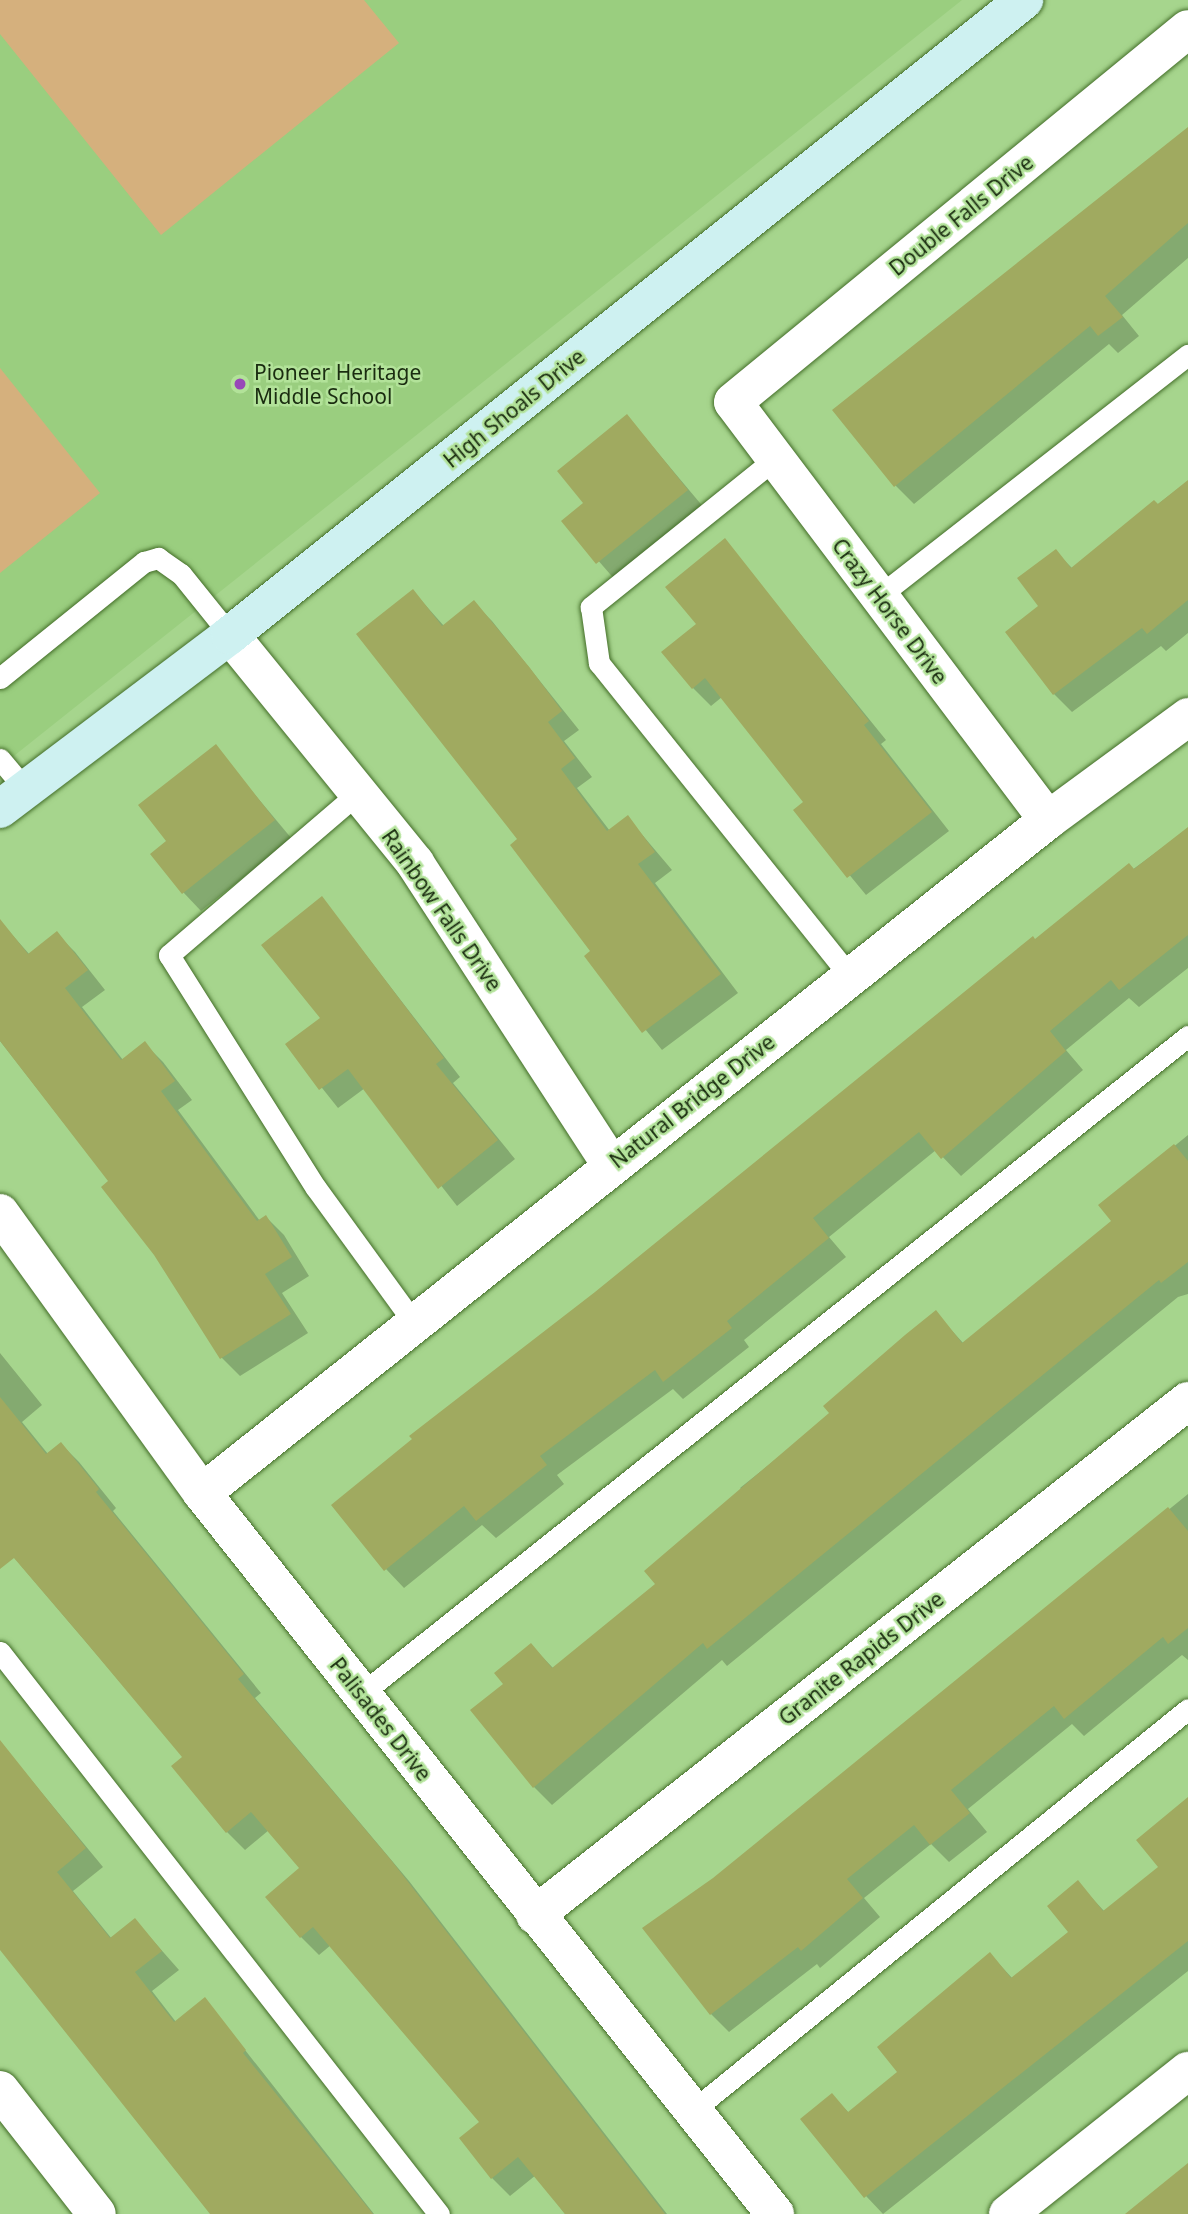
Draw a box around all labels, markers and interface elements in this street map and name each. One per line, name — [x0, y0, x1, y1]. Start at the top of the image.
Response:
street label: Double Falls Drive — [884, 149, 1038, 281]
street label: High Shoals Drive — [438, 343, 590, 473]
place label: Pioneer Heritage Middle School — [254, 359, 421, 409]
marker: Pioneer Heritage Middle School — [232, 376, 248, 392]
street label: Crazy Horse Drive — [827, 533, 953, 689]
street label: Rainbow Falls Drive — [377, 824, 507, 996]
street label: Natural Bridge Drive — [605, 1029, 779, 1173]
street label: Granite Rapids Drive — [774, 1586, 948, 1730]
street label: Palisades Drive — [325, 1652, 437, 1786]

